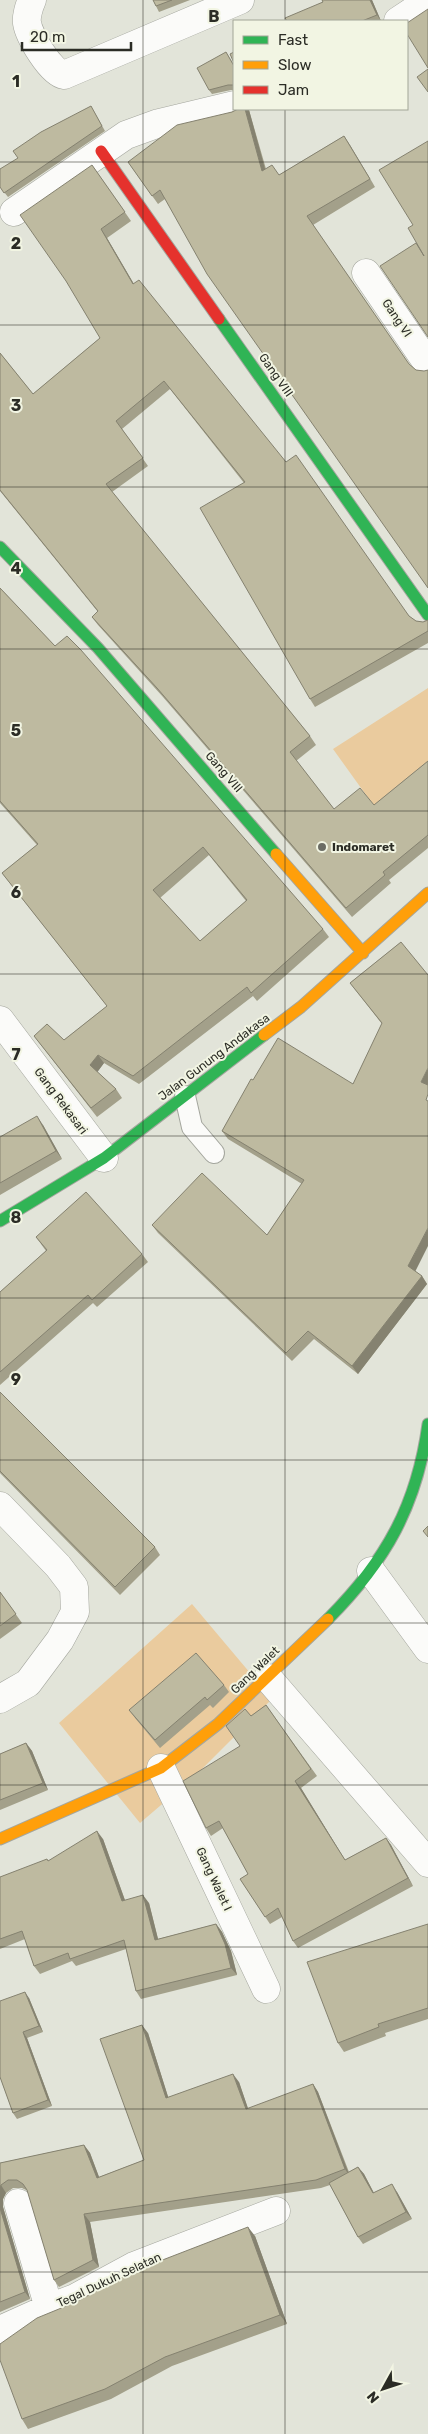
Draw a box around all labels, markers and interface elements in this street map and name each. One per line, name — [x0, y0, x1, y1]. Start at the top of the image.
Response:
text: B — [208, 7, 220, 26]
scale bar — [22, 20, 131, 52]
legend — [233, 20, 408, 110]
text: 20 m — [30, 28, 65, 46]
text: Fast — [278, 31, 308, 49]
text: Slow — [278, 56, 311, 74]
text: 1 — [12, 72, 20, 91]
text: Jam — [278, 81, 309, 99]
text: 2 — [11, 234, 21, 253]
street label: Gang VI — [379, 296, 415, 340]
street label: Gang VIII — [256, 351, 296, 399]
text: 3 — [11, 396, 21, 415]
text: 4 — [11, 559, 22, 578]
text: 5 — [11, 721, 21, 740]
street label: Gang VIII — [202, 749, 246, 795]
place label: Indomaret — [332, 840, 395, 854]
marker: Indomaret — [316, 841, 328, 853]
text: 6 — [11, 883, 21, 902]
street label: Jalan Gunung Andakasa — [156, 1011, 272, 1103]
text: 7 — [11, 1045, 21, 1064]
street label: Gang Rekasari — [31, 1065, 91, 1137]
text: 8 — [11, 1208, 22, 1227]
text: 9 — [11, 1370, 21, 1389]
street label: Gang Walet — [228, 1643, 282, 1697]
street label: Gang Walet I — [193, 1845, 235, 1913]
street label: Tegal Dukuh Selatan — [55, 2250, 163, 2310]
north arrow — [358, 2364, 408, 2414]
text: N — [364, 2388, 383, 2406]

